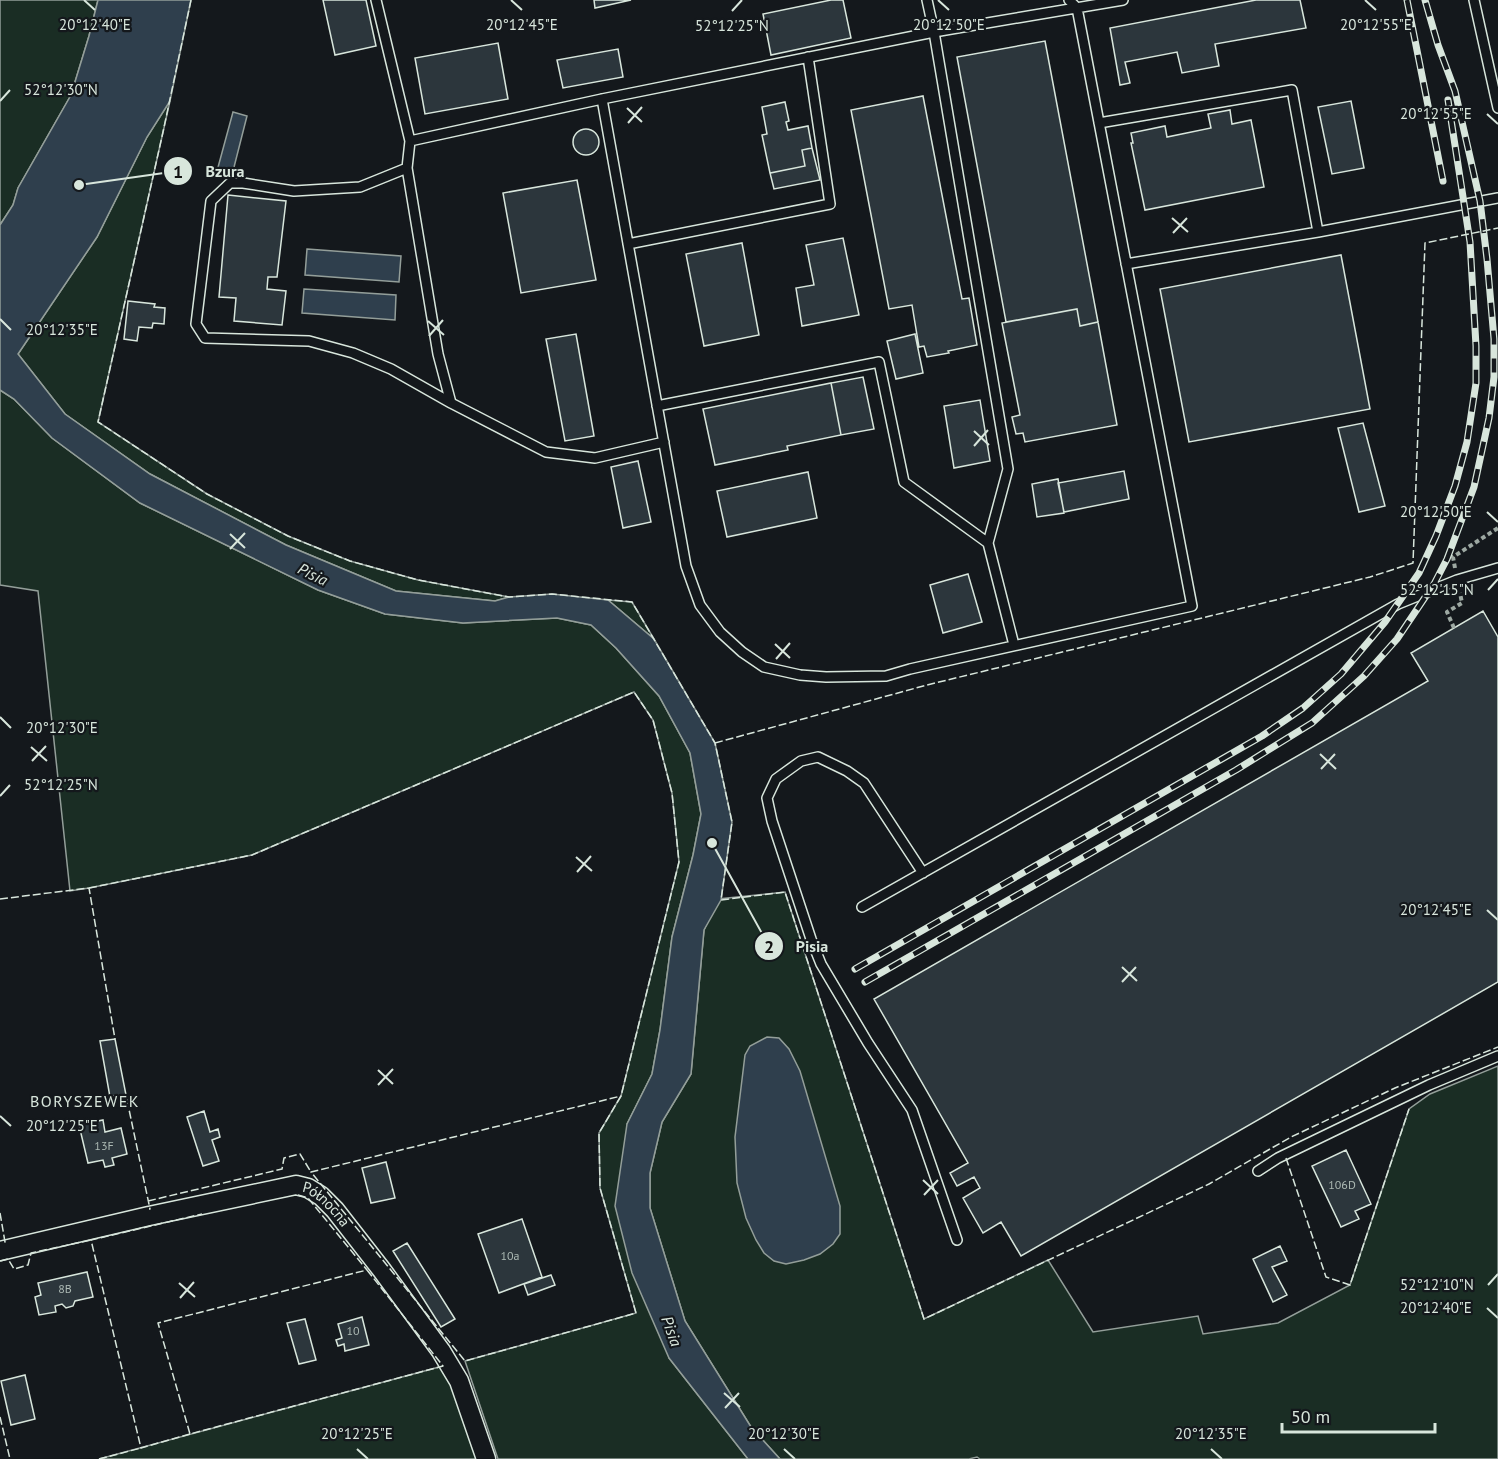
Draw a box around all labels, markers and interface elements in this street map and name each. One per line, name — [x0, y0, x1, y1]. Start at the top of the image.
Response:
text: 20°12'40"E — [59, 15, 131, 34]
text: 20°12'45"E — [486, 15, 558, 34]
text: 20°12'50"E — [913, 15, 985, 34]
text: 20°12'55"E — [1340, 15, 1412, 34]
text: 52°12'25"N — [695, 16, 769, 35]
text: 52°12'30"N — [24, 80, 98, 99]
text: 20°12'55"E — [1400, 104, 1472, 123]
callout: Bzura — [163, 154, 256, 188]
text: 1 — [173, 160, 183, 183]
text: Bzura — [206, 161, 245, 181]
text: 20°12'35"E — [26, 320, 98, 339]
text: 20°12'50"E — [1400, 502, 1472, 521]
water label: Pisia — [295, 558, 331, 590]
text: 52°12'15"N — [1400, 580, 1474, 599]
text: 20°12'30"E — [26, 718, 98, 737]
text: 52°12'25"N — [24, 775, 98, 794]
text: 20°12'45"E — [1400, 900, 1472, 919]
callout: Pisia — [754, 929, 840, 963]
text: 2 — [764, 935, 774, 958]
text: Pisia — [796, 936, 828, 956]
district label: BORYSZEWEK — [30, 1091, 140, 1111]
text: 20°12'25"E — [26, 1116, 98, 1135]
house number: 13F — [94, 1138, 114, 1153]
street label: Północna — [301, 1177, 354, 1230]
house number: 106D — [1328, 1177, 1356, 1192]
house number: 10a — [500, 1248, 520, 1263]
text: 52°12'10"N — [1400, 1275, 1474, 1294]
house number: 8B — [58, 1281, 72, 1296]
text: 20°12'40"E — [1400, 1298, 1472, 1317]
water label: Pisia — [657, 1313, 687, 1349]
house number: 10 — [346, 1323, 360, 1338]
scale bar — [1282, 1396, 1435, 1434]
text: 50 m — [1291, 1405, 1330, 1428]
text: 20°12'25"E — [321, 1424, 393, 1443]
text: 20°12'30"E — [748, 1424, 820, 1443]
text: 20°12'35"E — [1175, 1424, 1247, 1443]

